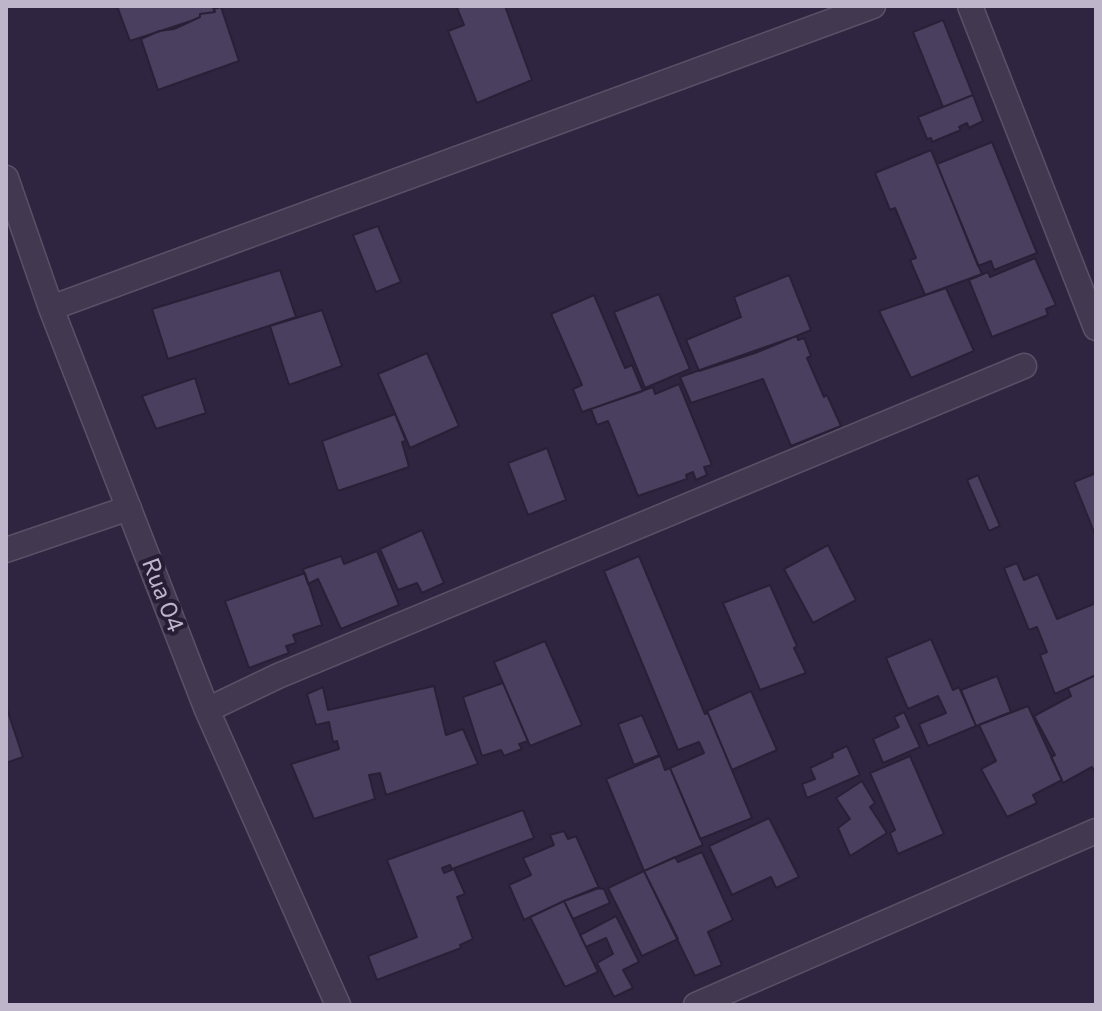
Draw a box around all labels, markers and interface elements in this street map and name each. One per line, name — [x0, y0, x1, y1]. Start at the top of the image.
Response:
street label: Rua 04 — [136, 554, 190, 636]

